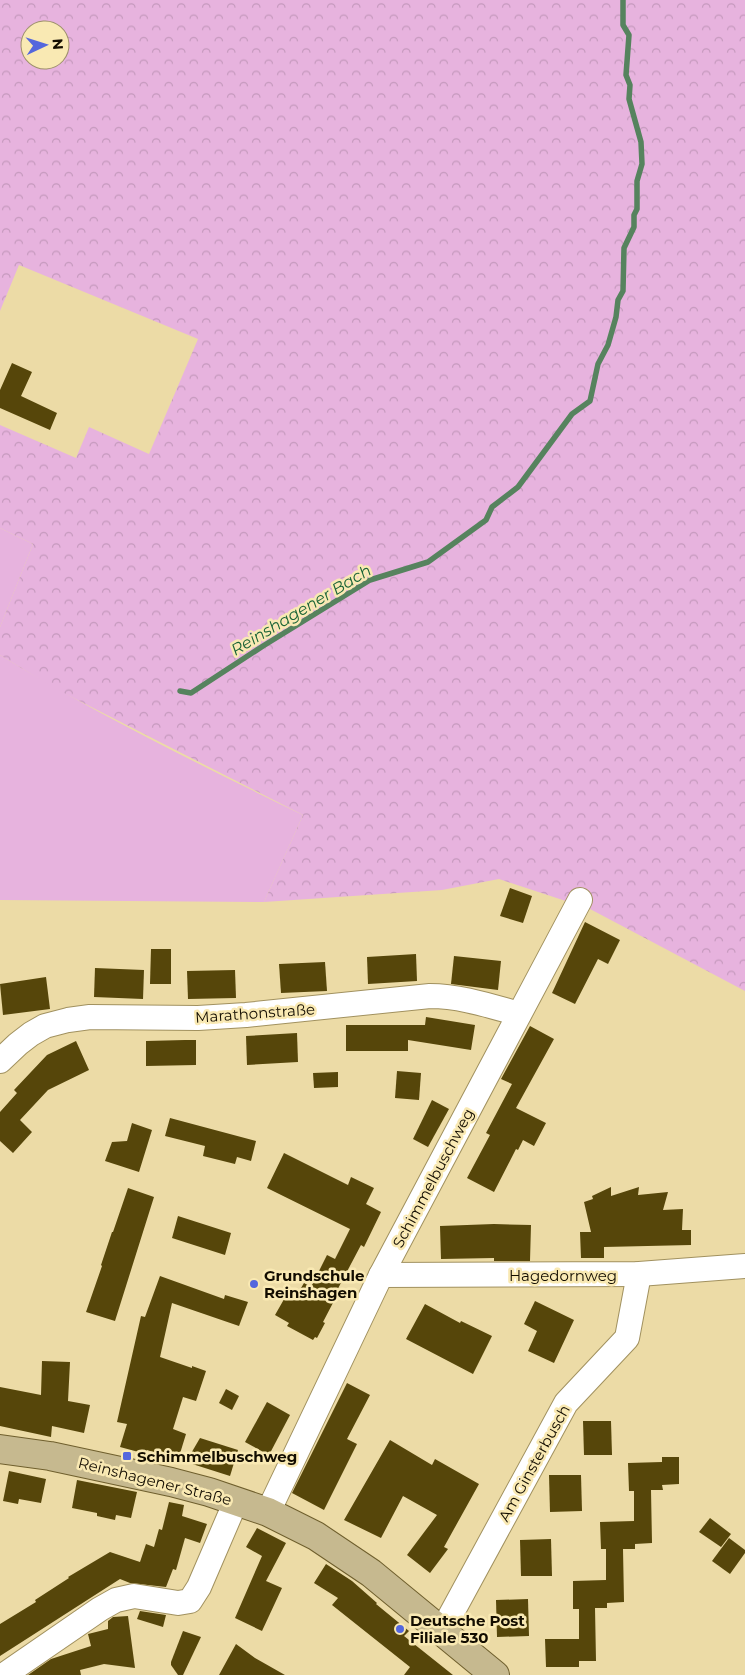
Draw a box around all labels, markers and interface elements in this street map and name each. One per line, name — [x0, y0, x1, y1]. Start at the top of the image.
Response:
north arrow — [20, 20, 70, 70]
text: N — [49, 38, 67, 50]
water label: Reinshagener Bach — [227, 561, 375, 659]
street label: Marathonstraße — [195, 999, 315, 1027]
street label: Schimmelbuschweg — [388, 1105, 478, 1251]
place label: Grundschule Reinshagen — [264, 1266, 365, 1302]
street label: Hagedornweg — [509, 1266, 617, 1285]
marker: Grundschule Reinshagen — [248, 1278, 260, 1290]
street label: Am Ginsterbusch — [494, 1401, 574, 1525]
place label: Schimmelbuschweg — [137, 1447, 297, 1466]
marker: Schimmelbuschweg — [121, 1450, 133, 1462]
street label: Reinshagener Straße — [76, 1453, 234, 1509]
place label: Deutsche Post Filiale 530 — [410, 1611, 525, 1647]
marker: Deutsche Post Filiale 530 — [394, 1623, 406, 1635]

